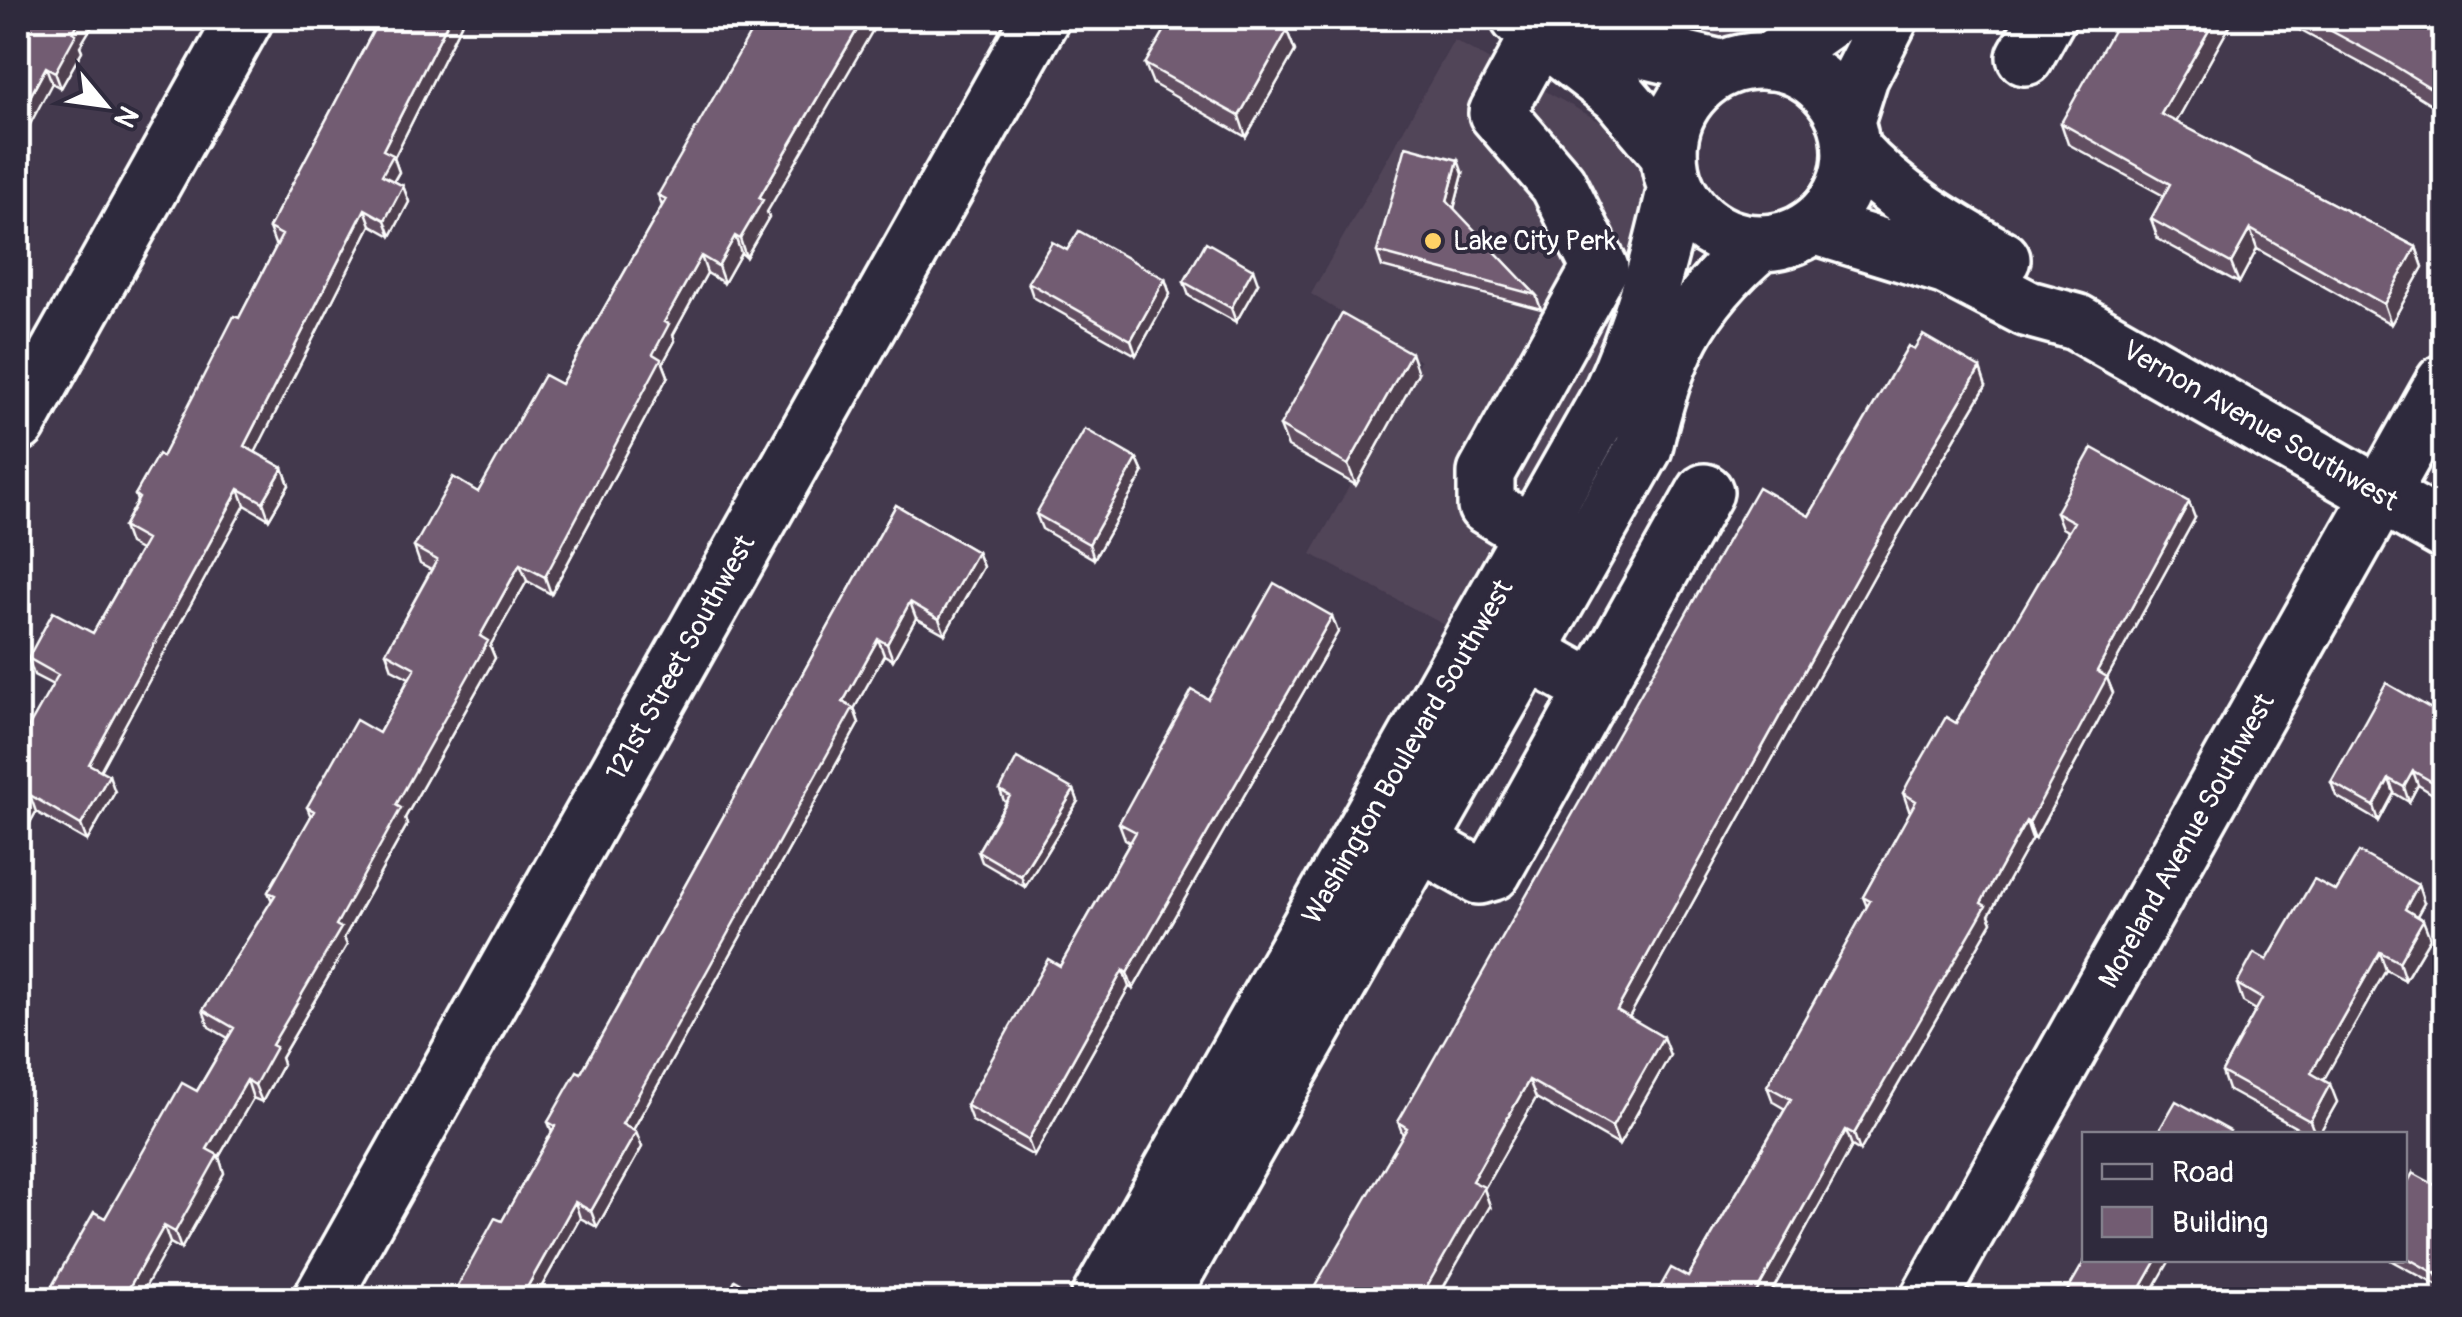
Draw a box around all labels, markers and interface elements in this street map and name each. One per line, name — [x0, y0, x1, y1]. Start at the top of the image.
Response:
north arrow — [55, 55, 155, 155]
text: N — [106, 100, 145, 133]
place label: Lake City Perk — [1453, 224, 1616, 259]
marker: Lake City Perk — [1422, 230, 1444, 252]
street label: Vernon Avenue Southwest — [2116, 333, 2405, 520]
street label: 121st Street Southwest — [599, 528, 764, 787]
street label: Washington Boulevard Southwest — [1295, 573, 1522, 931]
street label: Moreland Avenue Southwest — [2091, 687, 2283, 994]
legend — [2082, 1132, 2407, 1262]
text: Road — [2172, 1154, 2234, 1191]
text: Building — [2172, 1204, 2268, 1241]

